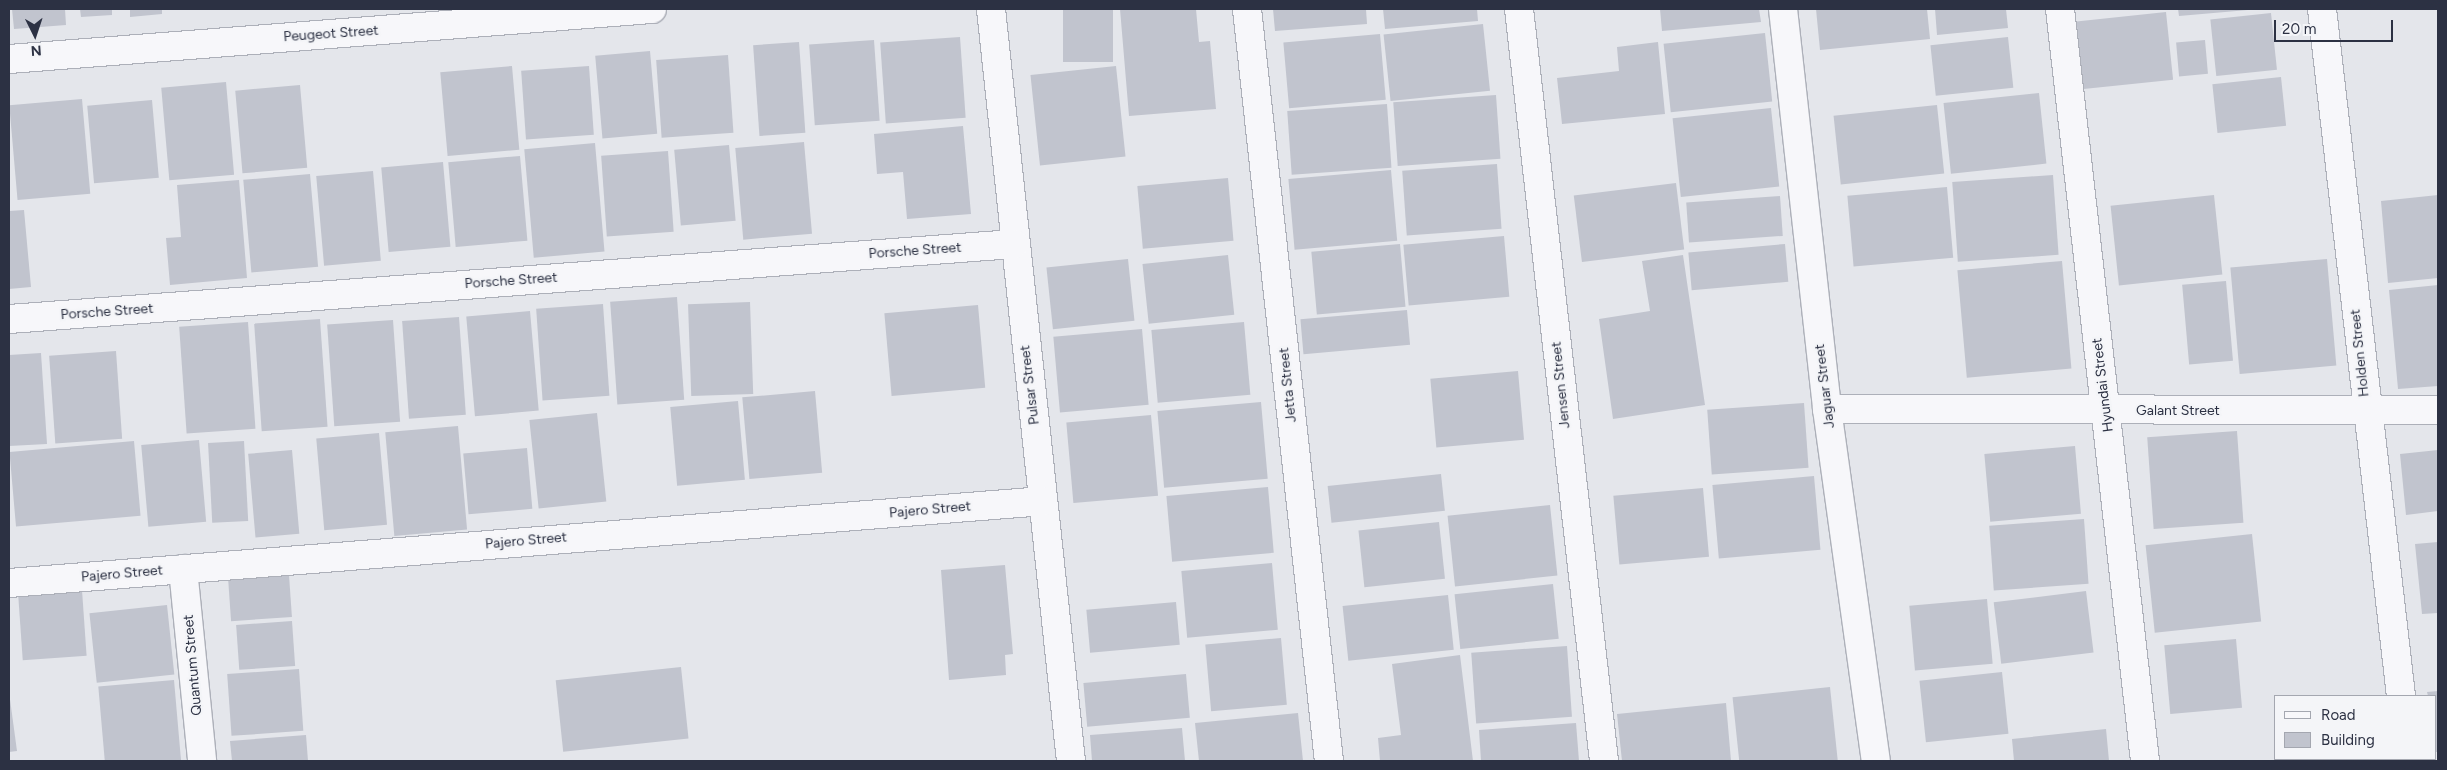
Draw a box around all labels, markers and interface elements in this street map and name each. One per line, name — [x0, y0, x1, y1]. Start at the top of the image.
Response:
north arrow — [10, 10, 60, 60]
scale bar — [2277, 10, 2396, 42]
text: 20 m — [2282, 20, 2316, 38]
street label: Peugeot Street — [283, 22, 379, 46]
text: N — [30, 42, 42, 59]
street label: Porsche Street — [868, 239, 962, 263]
street label: Porsche Street — [464, 269, 558, 293]
street label: Porsche Street — [60, 300, 154, 324]
street label: Holden Street — [2347, 308, 2373, 398]
street label: Hyundai Street — [2089, 337, 2117, 433]
street label: Jensen Street — [1548, 341, 1574, 429]
street label: Jaguar Street — [1811, 343, 1839, 429]
street label: Pulsar Street — [1017, 344, 1043, 426]
street label: Jetta Street — [1276, 347, 1300, 423]
street label: Galant Street — [2136, 403, 2220, 419]
street label: Pajero Street — [888, 498, 972, 522]
street label: Pajero Street — [484, 529, 568, 553]
street label: Pajero Street — [80, 562, 164, 586]
street label: Quantum Street — [180, 614, 206, 716]
legend — [2274, 695, 2437, 760]
text: Road — [2321, 706, 2356, 724]
text: Building — [2321, 731, 2375, 749]

